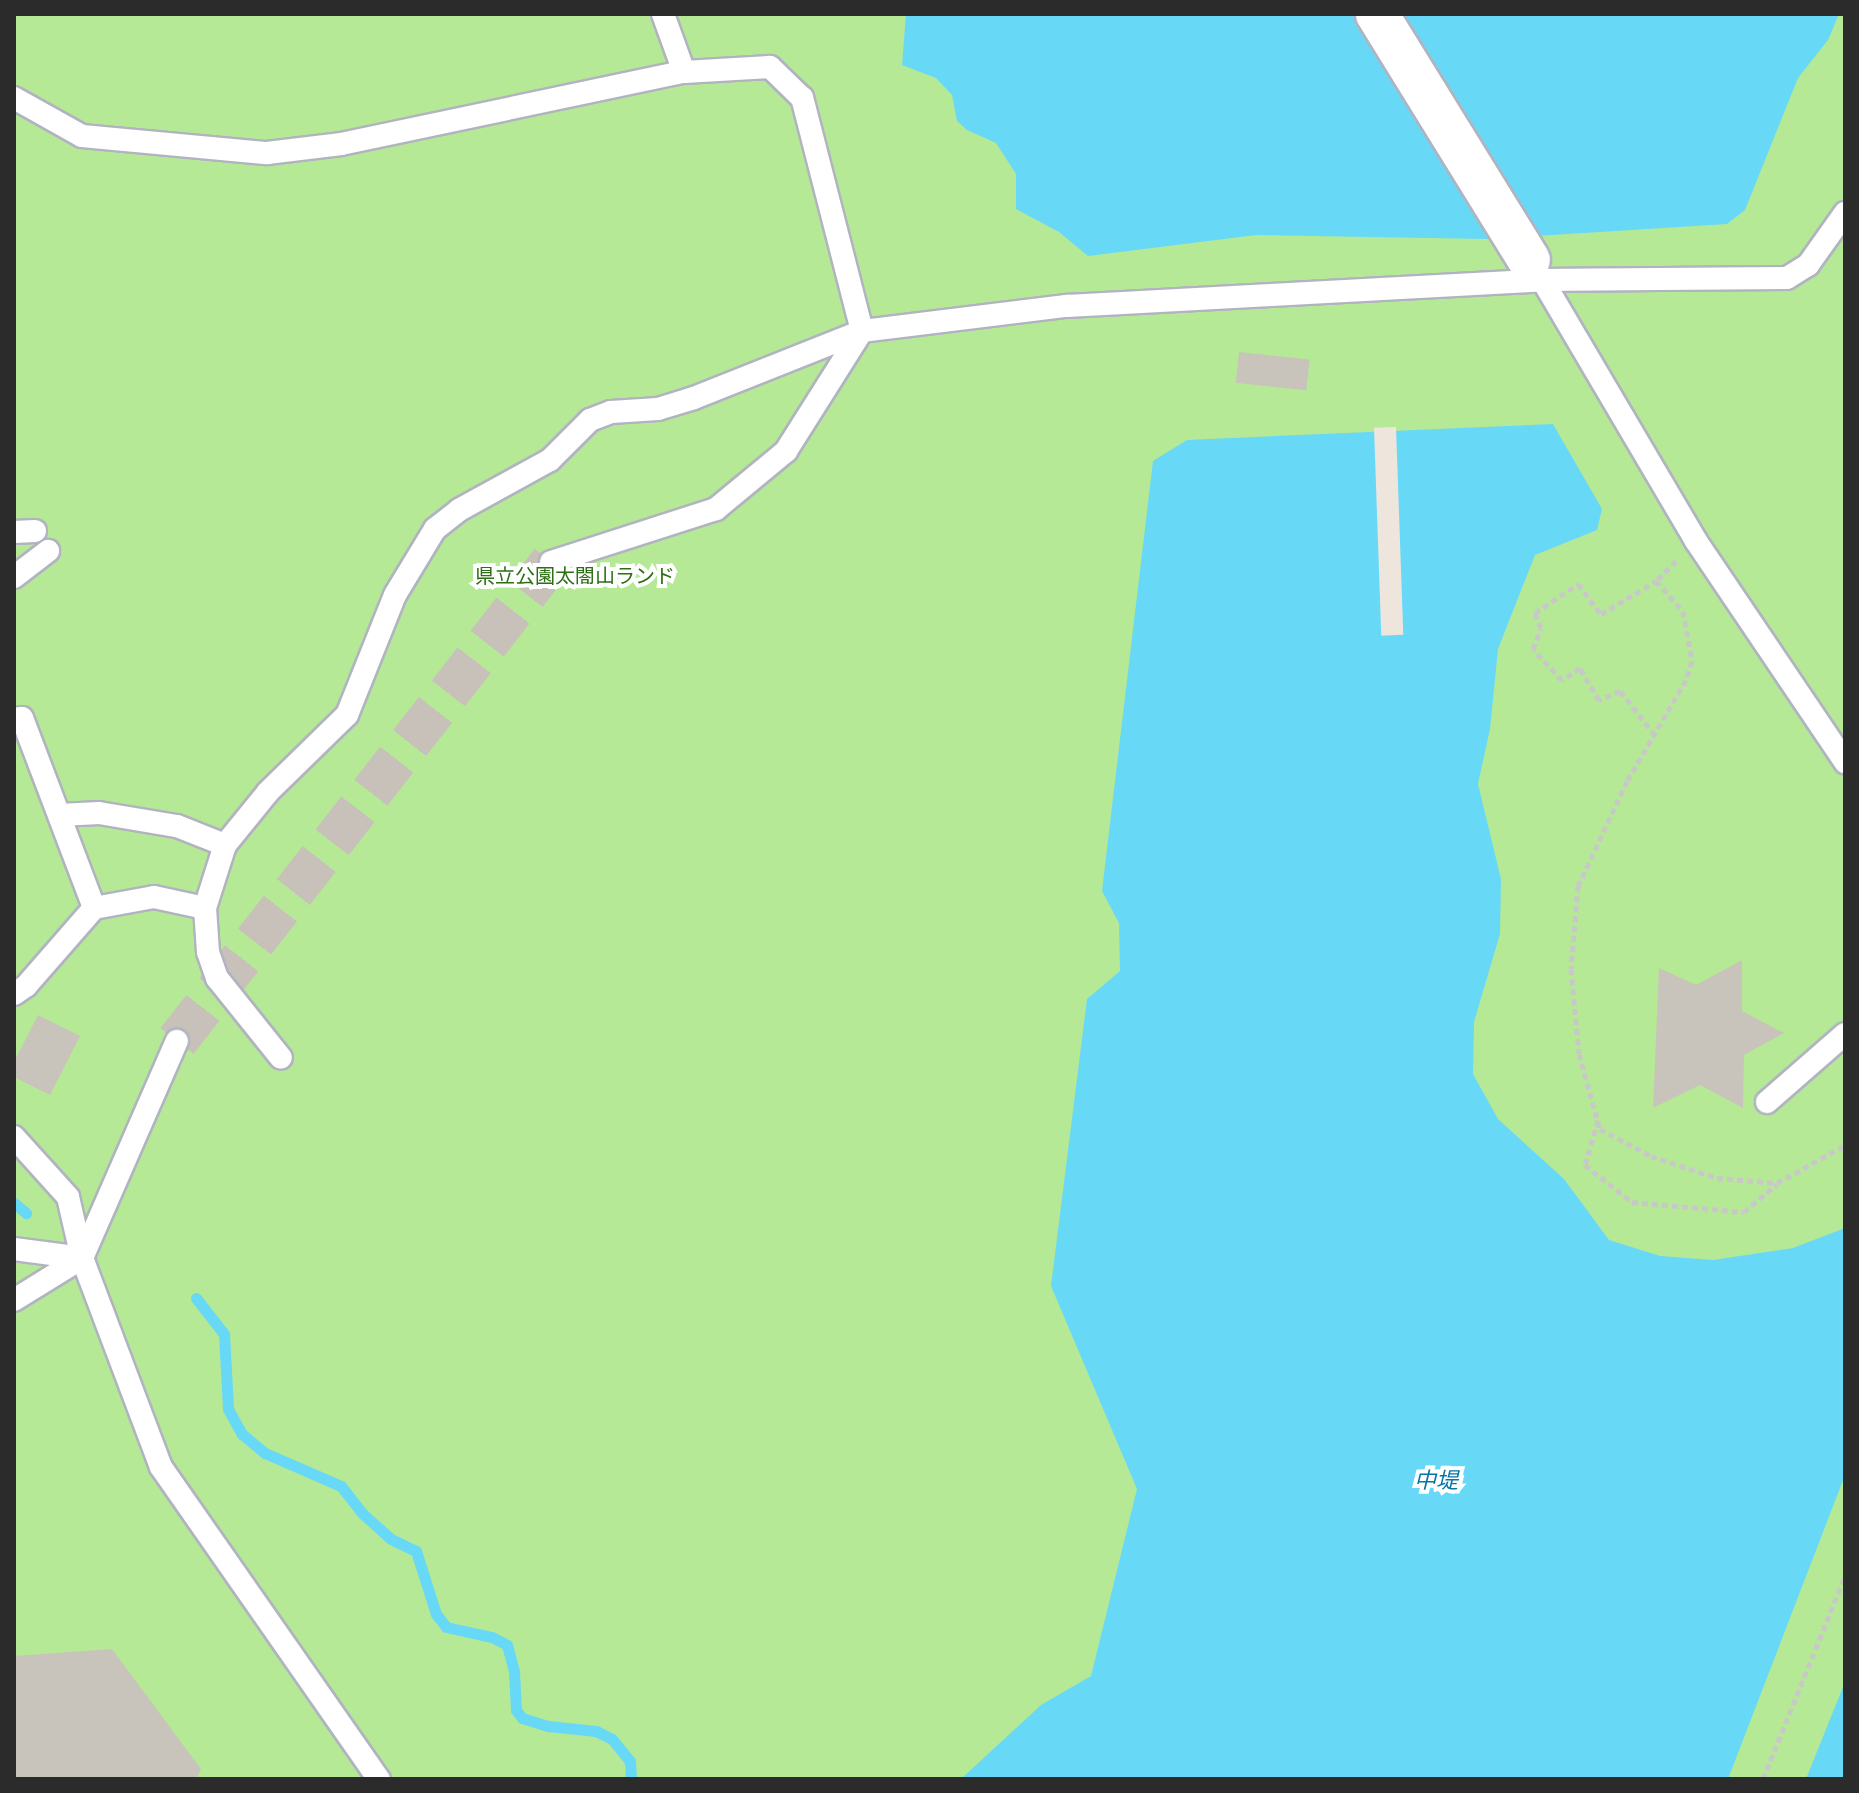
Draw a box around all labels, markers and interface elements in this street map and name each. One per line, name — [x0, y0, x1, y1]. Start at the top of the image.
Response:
park label: 県立公園太閤山ランド — [475, 564, 675, 588]
water label: 中堤 — [1414, 1468, 1458, 1494]

